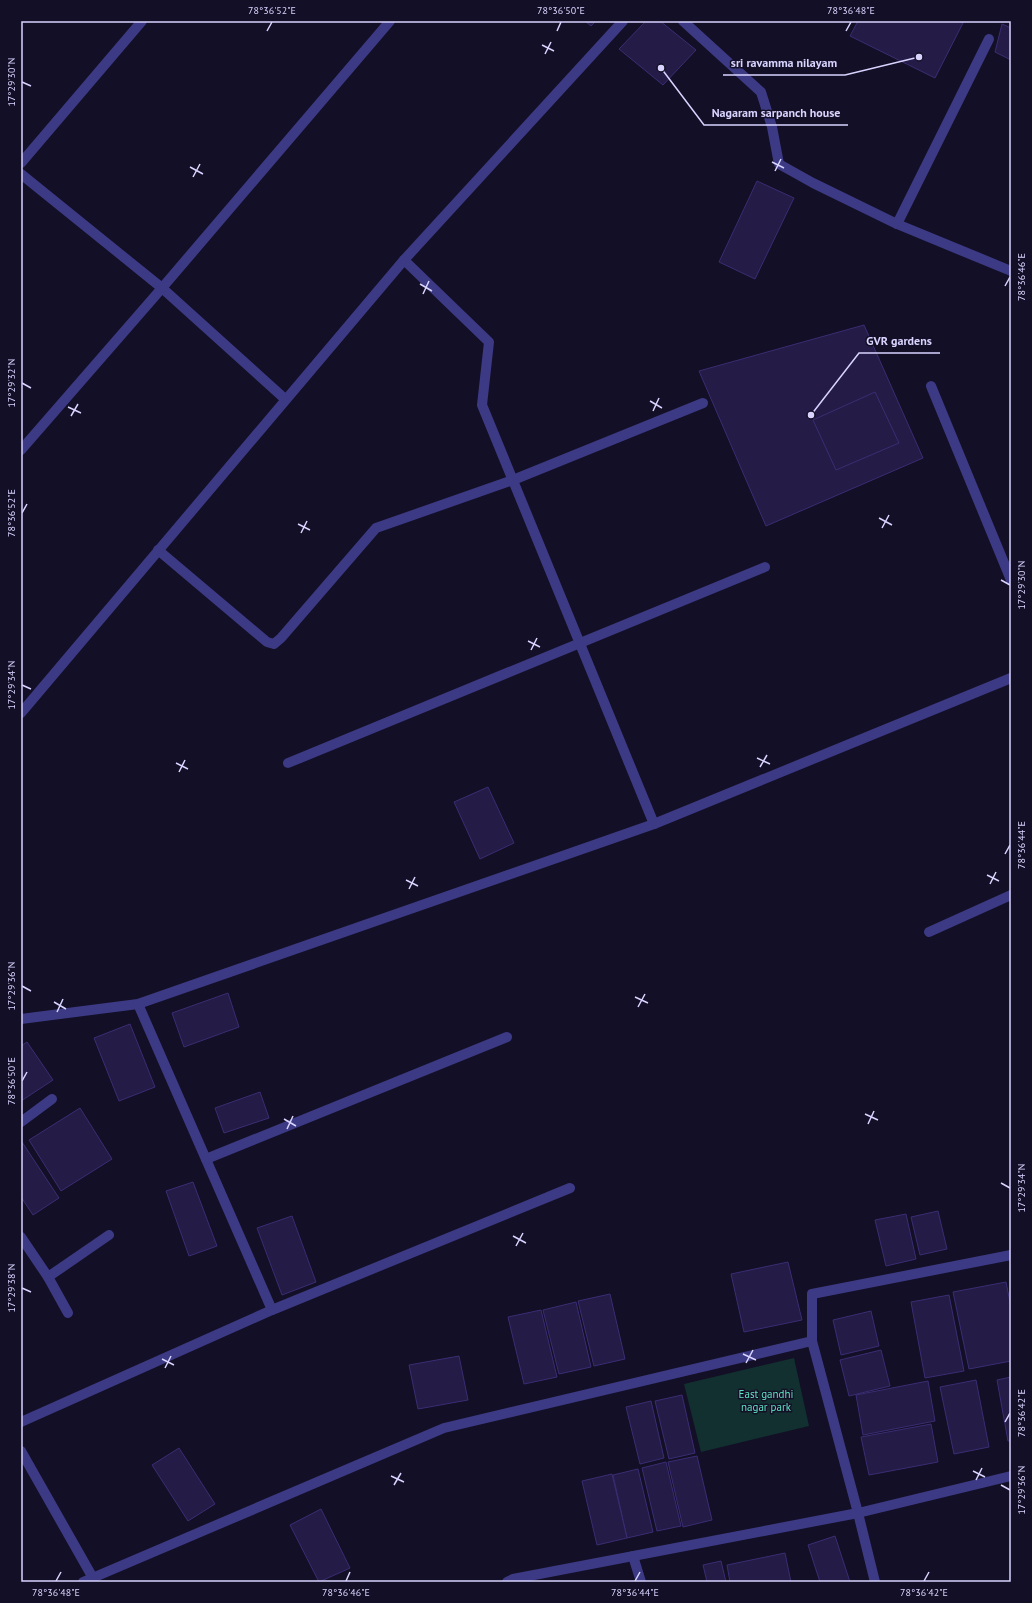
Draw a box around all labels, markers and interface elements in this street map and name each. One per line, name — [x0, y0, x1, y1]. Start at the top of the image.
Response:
text: 78°36'52"E — [248, 4, 296, 17]
text: 78°36'50"E — [537, 4, 585, 17]
text: 78°36'48"E — [827, 4, 875, 17]
callout: sri ravamma nilayam — [723, 51, 845, 75]
text: sri ravamma nilayam — [731, 55, 837, 70]
text: 17°29'30"N — [5, 57, 18, 107]
callout: Nagaram sarpanch house — [704, 101, 848, 125]
text: Nagaram sarpanch house — [712, 105, 840, 120]
text: 78°36'46"E — [1015, 253, 1028, 301]
callout: GVR gardens — [859, 329, 940, 353]
text: GVR gardens — [866, 333, 932, 348]
text: 17°29'32"N — [5, 358, 18, 408]
text: 78°36'52"E — [5, 489, 18, 537]
text: 17°29'30"N — [1015, 560, 1028, 610]
text: 17°29'34"N — [5, 660, 18, 710]
text: 78°36'44"E — [1015, 821, 1028, 869]
text: 17°29'36"N — [5, 961, 18, 1011]
text: 78°36'50"E — [5, 1057, 18, 1105]
text: 17°29'34"N — [1015, 1163, 1028, 1213]
text: 17°29'38"N — [5, 1263, 18, 1313]
park label: East gandhi nagar park — [739, 1387, 794, 1414]
text: 78°36'42"E — [1015, 1389, 1028, 1437]
text: 17°29'36"N — [1015, 1465, 1028, 1515]
text: 78°36'48"E — [32, 1586, 80, 1599]
text: 78°36'46"E — [322, 1586, 370, 1599]
text: 78°36'44"E — [611, 1586, 659, 1599]
text: 78°36'42"E — [900, 1586, 948, 1599]

